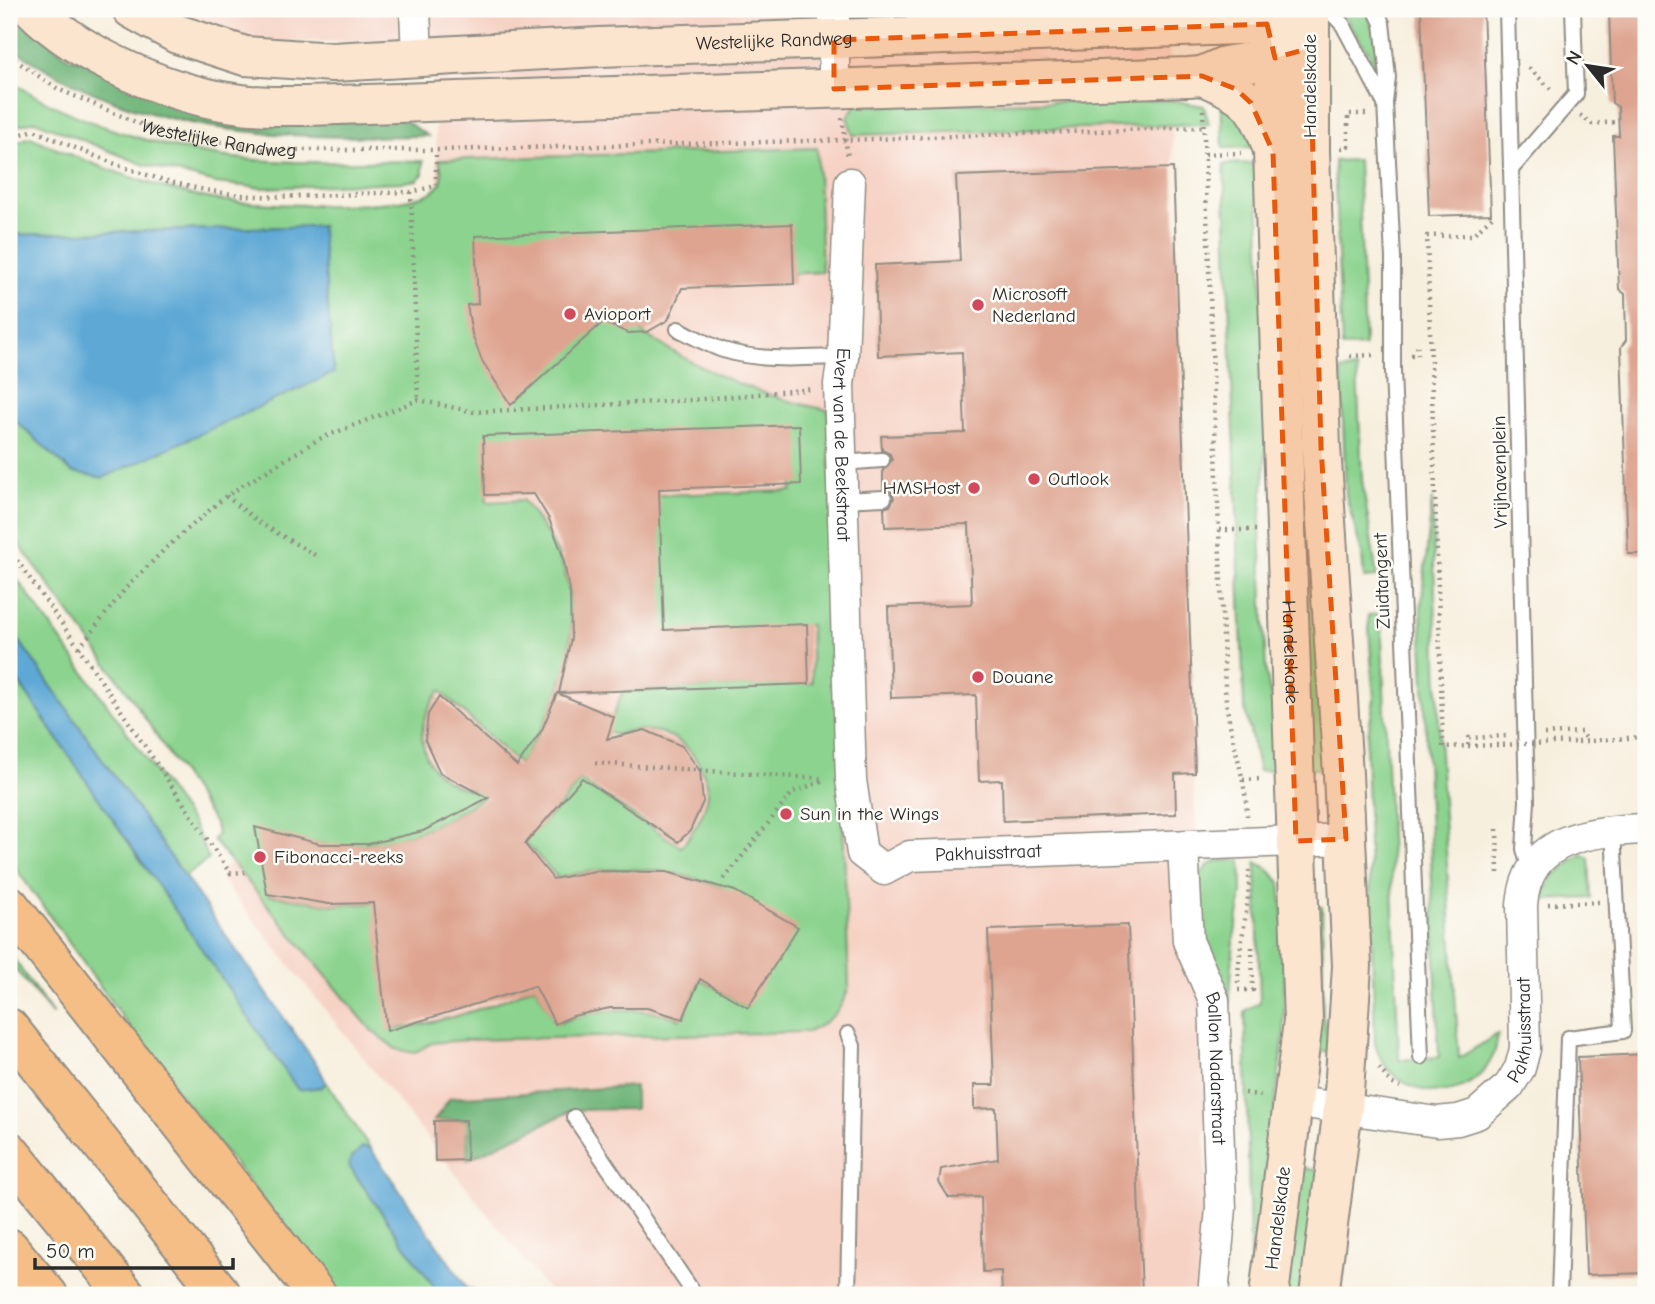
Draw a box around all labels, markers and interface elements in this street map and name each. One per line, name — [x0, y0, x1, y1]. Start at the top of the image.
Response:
street label: Westelijke Randweg — [696, 27, 853, 55]
north arrow — [1554, 32, 1624, 102]
street label: Handelskade — [1299, 34, 1321, 138]
text: N — [1562, 47, 1587, 69]
street label: Westelijke Randweg — [138, 115, 296, 161]
place label: Microsoft Nederland — [992, 283, 1076, 327]
marker: Microsoft Nederland — [970, 297, 986, 313]
place label: Avioport — [584, 303, 651, 325]
marker: Avioport — [562, 306, 578, 322]
street label: Evert van de Beekstraat — [828, 348, 855, 542]
street label: Vrijhavenplein — [1488, 415, 1512, 529]
place label: Outlook — [1048, 468, 1110, 490]
marker: Outlook — [1026, 471, 1042, 487]
place label: HMSHost — [883, 477, 961, 499]
marker: HMSHost — [966, 480, 982, 496]
street label: Zuidtangent — [1369, 532, 1395, 629]
street label: Handelskade — [1277, 600, 1303, 704]
place label: Douane — [992, 666, 1054, 688]
marker: Douane — [970, 669, 986, 685]
place label: Sun in the Wings — [800, 803, 939, 825]
marker: Sun in the Wings — [778, 806, 794, 822]
street label: Pakhuisstraat — [934, 840, 1042, 866]
place label: Fibonacci-reeks — [274, 846, 403, 868]
marker: Fibonacci-reeks — [252, 849, 268, 865]
street label: Pakhuisstraat — [1503, 977, 1537, 1087]
street label: Ballon Nadarstraat — [1201, 988, 1230, 1145]
street label: Handelskade — [1261, 1165, 1295, 1271]
scale bar — [35, 1227, 233, 1271]
text: 50 m — [46, 1239, 95, 1263]

